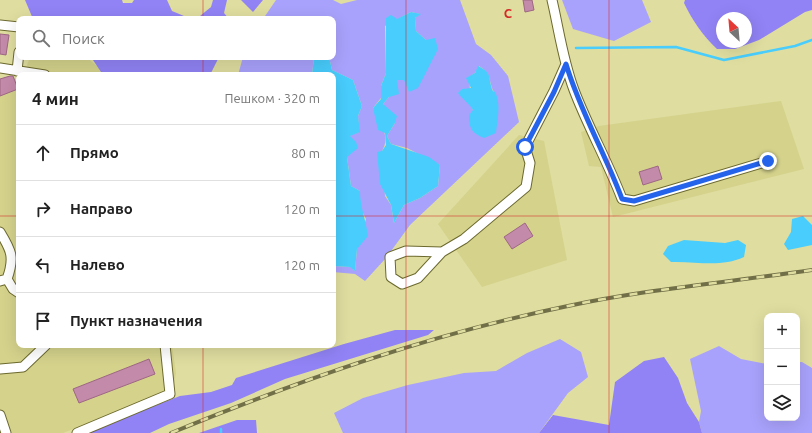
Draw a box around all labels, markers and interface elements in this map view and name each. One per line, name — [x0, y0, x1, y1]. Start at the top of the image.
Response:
text: C — [504, 6, 513, 20]
north arrow — [716, 12, 752, 48]
search box — [16, 16, 336, 60]
icon: search — [30, 27, 52, 49]
text: Поиск — [62, 30, 105, 47]
text: 4 мин — [32, 89, 79, 108]
text: Пешком · 320 m — [224, 91, 320, 105]
route start — [516, 138, 534, 156]
icon: ahead — [32, 142, 54, 164]
text: Прямо — [70, 144, 119, 161]
text: 80 m — [291, 146, 320, 160]
route end — [759, 152, 777, 170]
icon: right — [32, 198, 54, 220]
text: Направо — [70, 200, 133, 217]
text: 120 m — [284, 202, 320, 216]
icon: left — [32, 254, 54, 276]
text: Налево — [70, 256, 125, 273]
text: 120 m — [284, 258, 320, 272]
icon: arrive — [32, 310, 54, 332]
text: Пункт назначения — [70, 312, 203, 329]
map controls — [764, 313, 800, 421]
button: + — [764, 313, 800, 349]
button: − — [764, 349, 800, 385]
button: layers — [764, 385, 800, 421]

